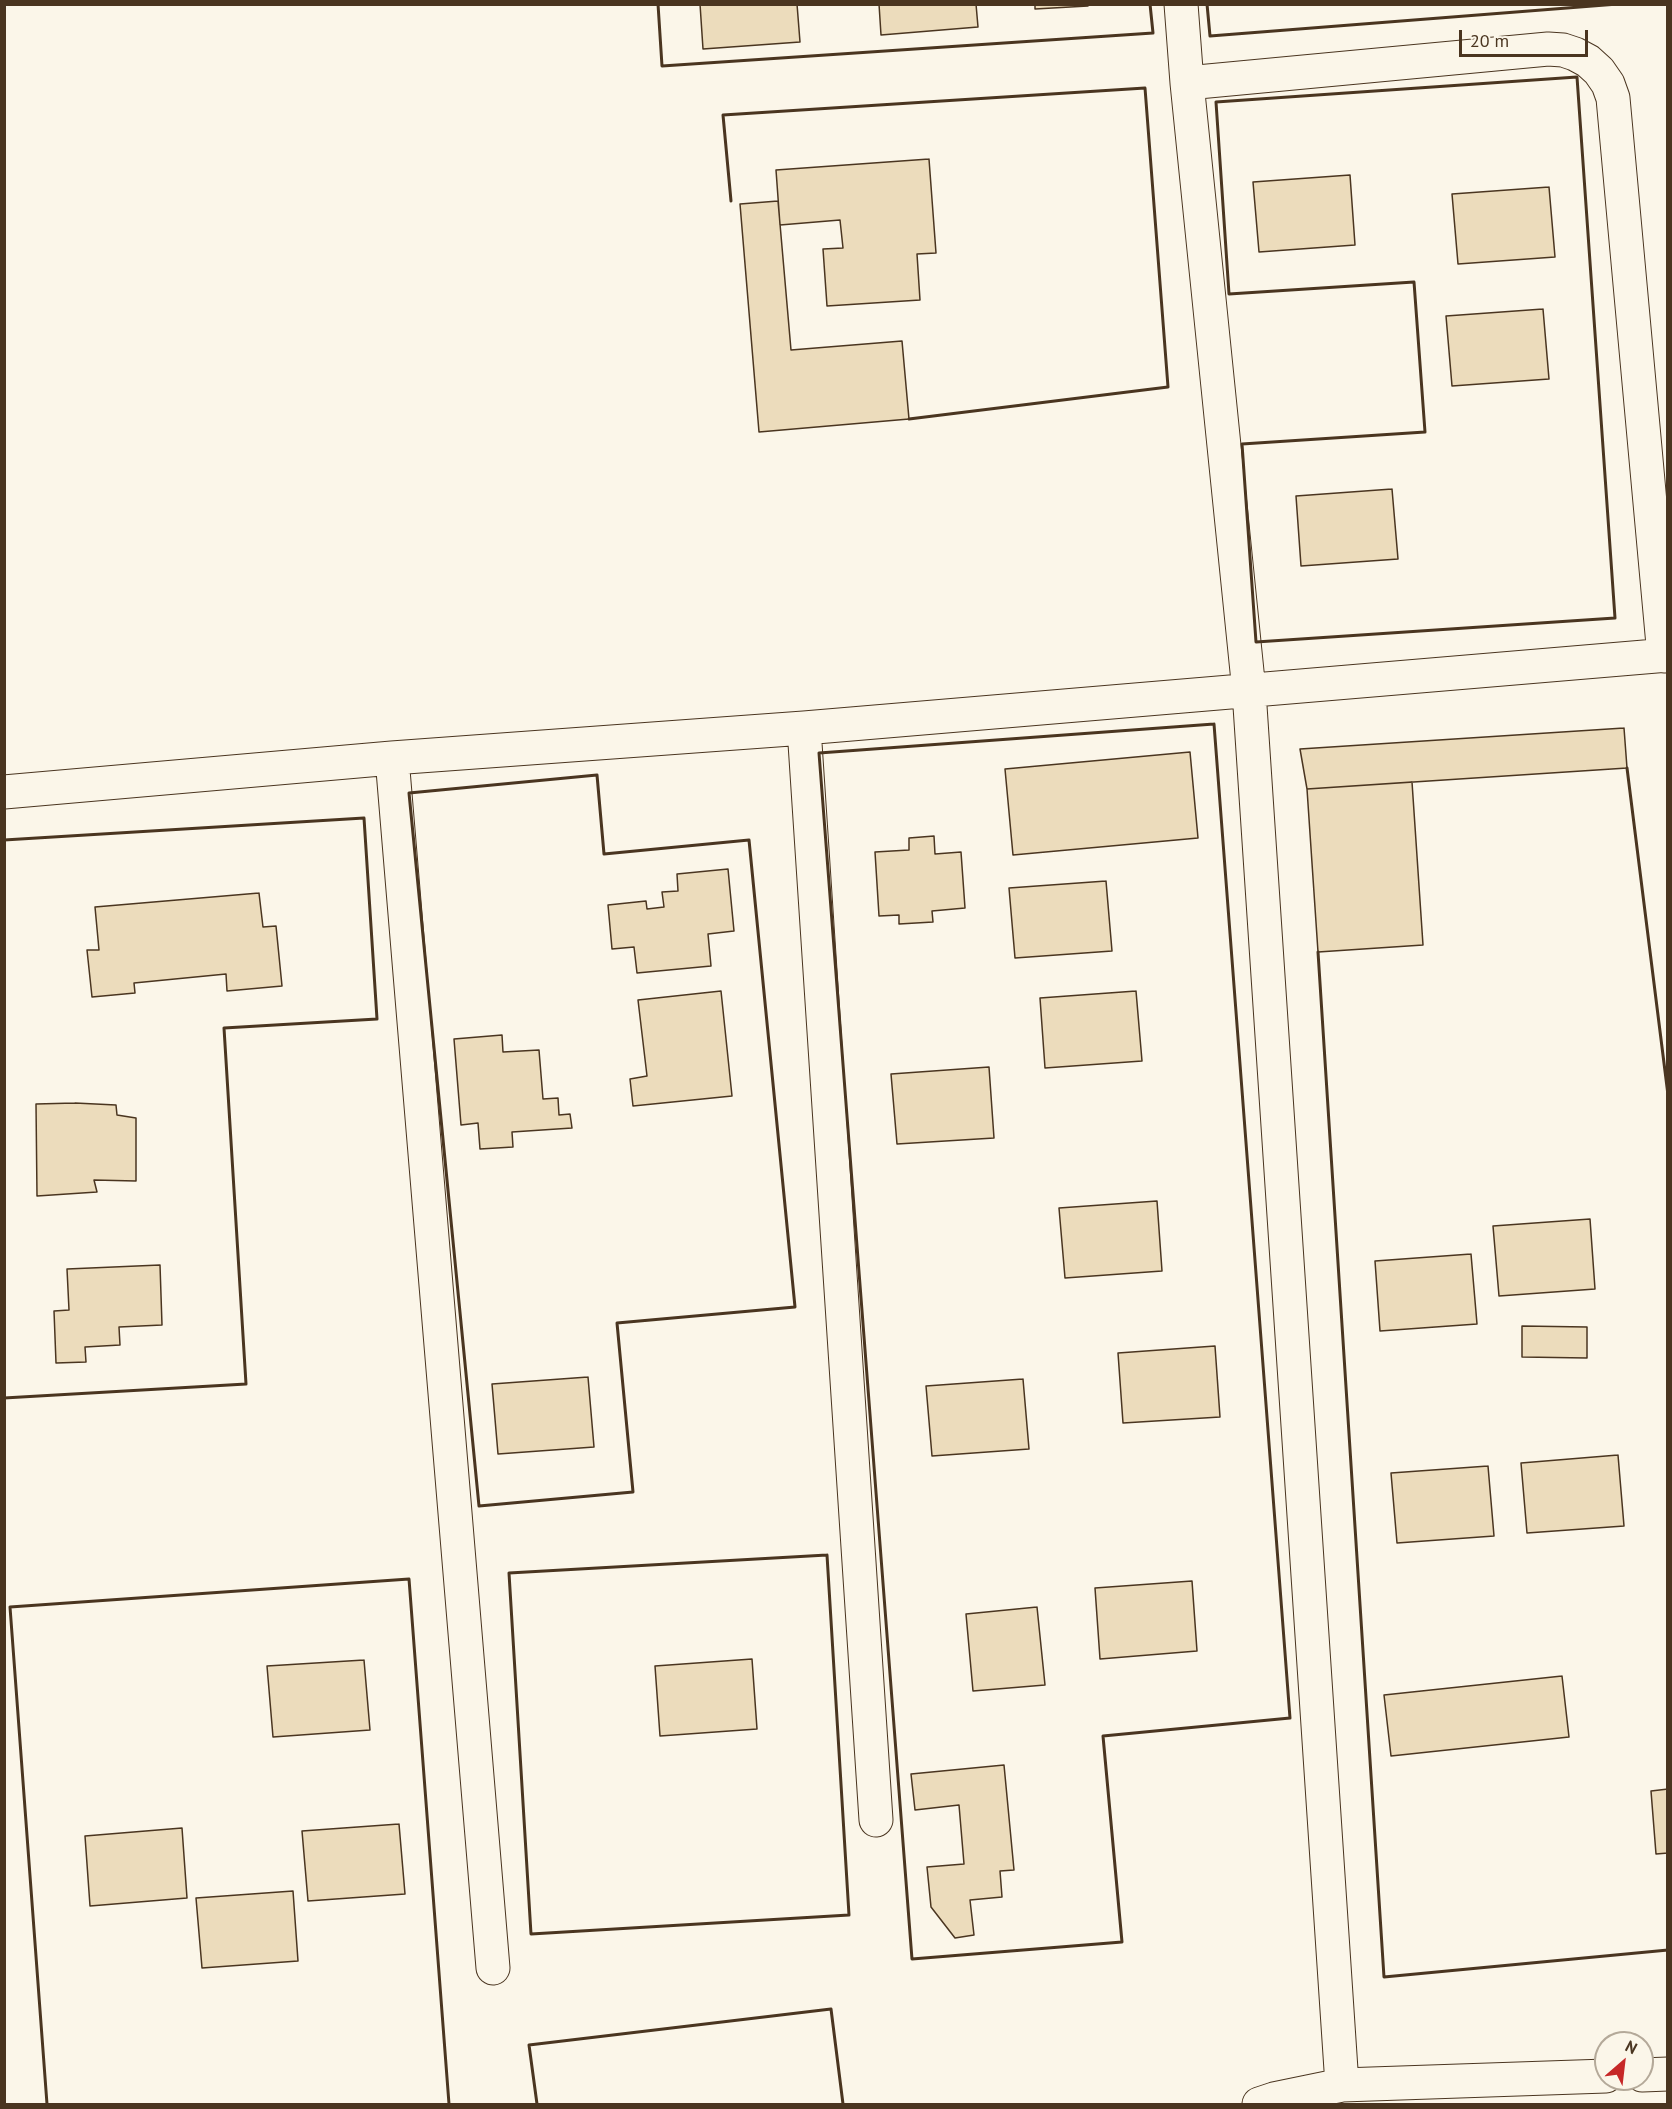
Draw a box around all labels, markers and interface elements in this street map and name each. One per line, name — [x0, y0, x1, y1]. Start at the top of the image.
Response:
scale bar — [1462, 18, 1591, 56]
text: 20 m — [1470, 29, 1509, 52]
north arrow — [1594, 2031, 1654, 2091]
text: N — [1622, 2036, 1641, 2058]

